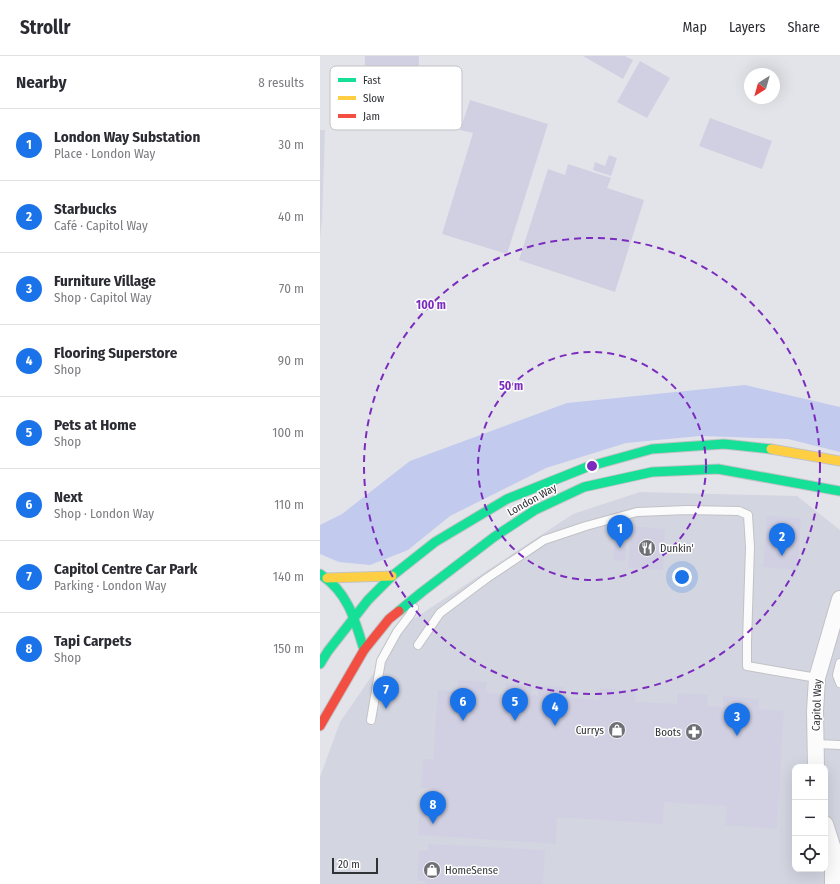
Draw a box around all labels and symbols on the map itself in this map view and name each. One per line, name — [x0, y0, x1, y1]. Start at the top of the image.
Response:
legend — [330, 66, 462, 130]
north arrow — [744, 68, 780, 104]
text: Fast — [363, 74, 381, 87]
text: Slow — [363, 92, 384, 105]
text: Jam — [363, 110, 380, 123]
text: 100 m — [416, 298, 446, 312]
text: 50 m — [499, 379, 523, 393]
centre of rings — [585, 459, 599, 473]
street label: London Way — [505, 481, 559, 519]
pin: 1 — [607, 515, 633, 548]
pin: 2 — [769, 523, 795, 556]
restaurant icon: Dunkin' — [637, 538, 657, 558]
place label: Dunkin' — [660, 542, 694, 555]
your location — [672, 567, 692, 587]
pin: 7 — [373, 676, 399, 709]
street label: Capitol Way — [810, 679, 824, 731]
pin: 6 — [450, 688, 476, 721]
pin: 5 — [502, 688, 528, 721]
pin: 4 — [542, 693, 568, 726]
pin: 3 — [724, 703, 750, 736]
shop icon: Currys — [607, 720, 627, 740]
pharmacy icon: Boots — [684, 722, 704, 742]
place label: Currys — [576, 724, 604, 737]
place label: Boots — [655, 726, 681, 739]
pin: 8 — [420, 791, 446, 824]
scale bar — [332, 856, 378, 875]
shop icon: HomeSense — [422, 860, 442, 880]
place label: HomeSense — [445, 864, 498, 877]

